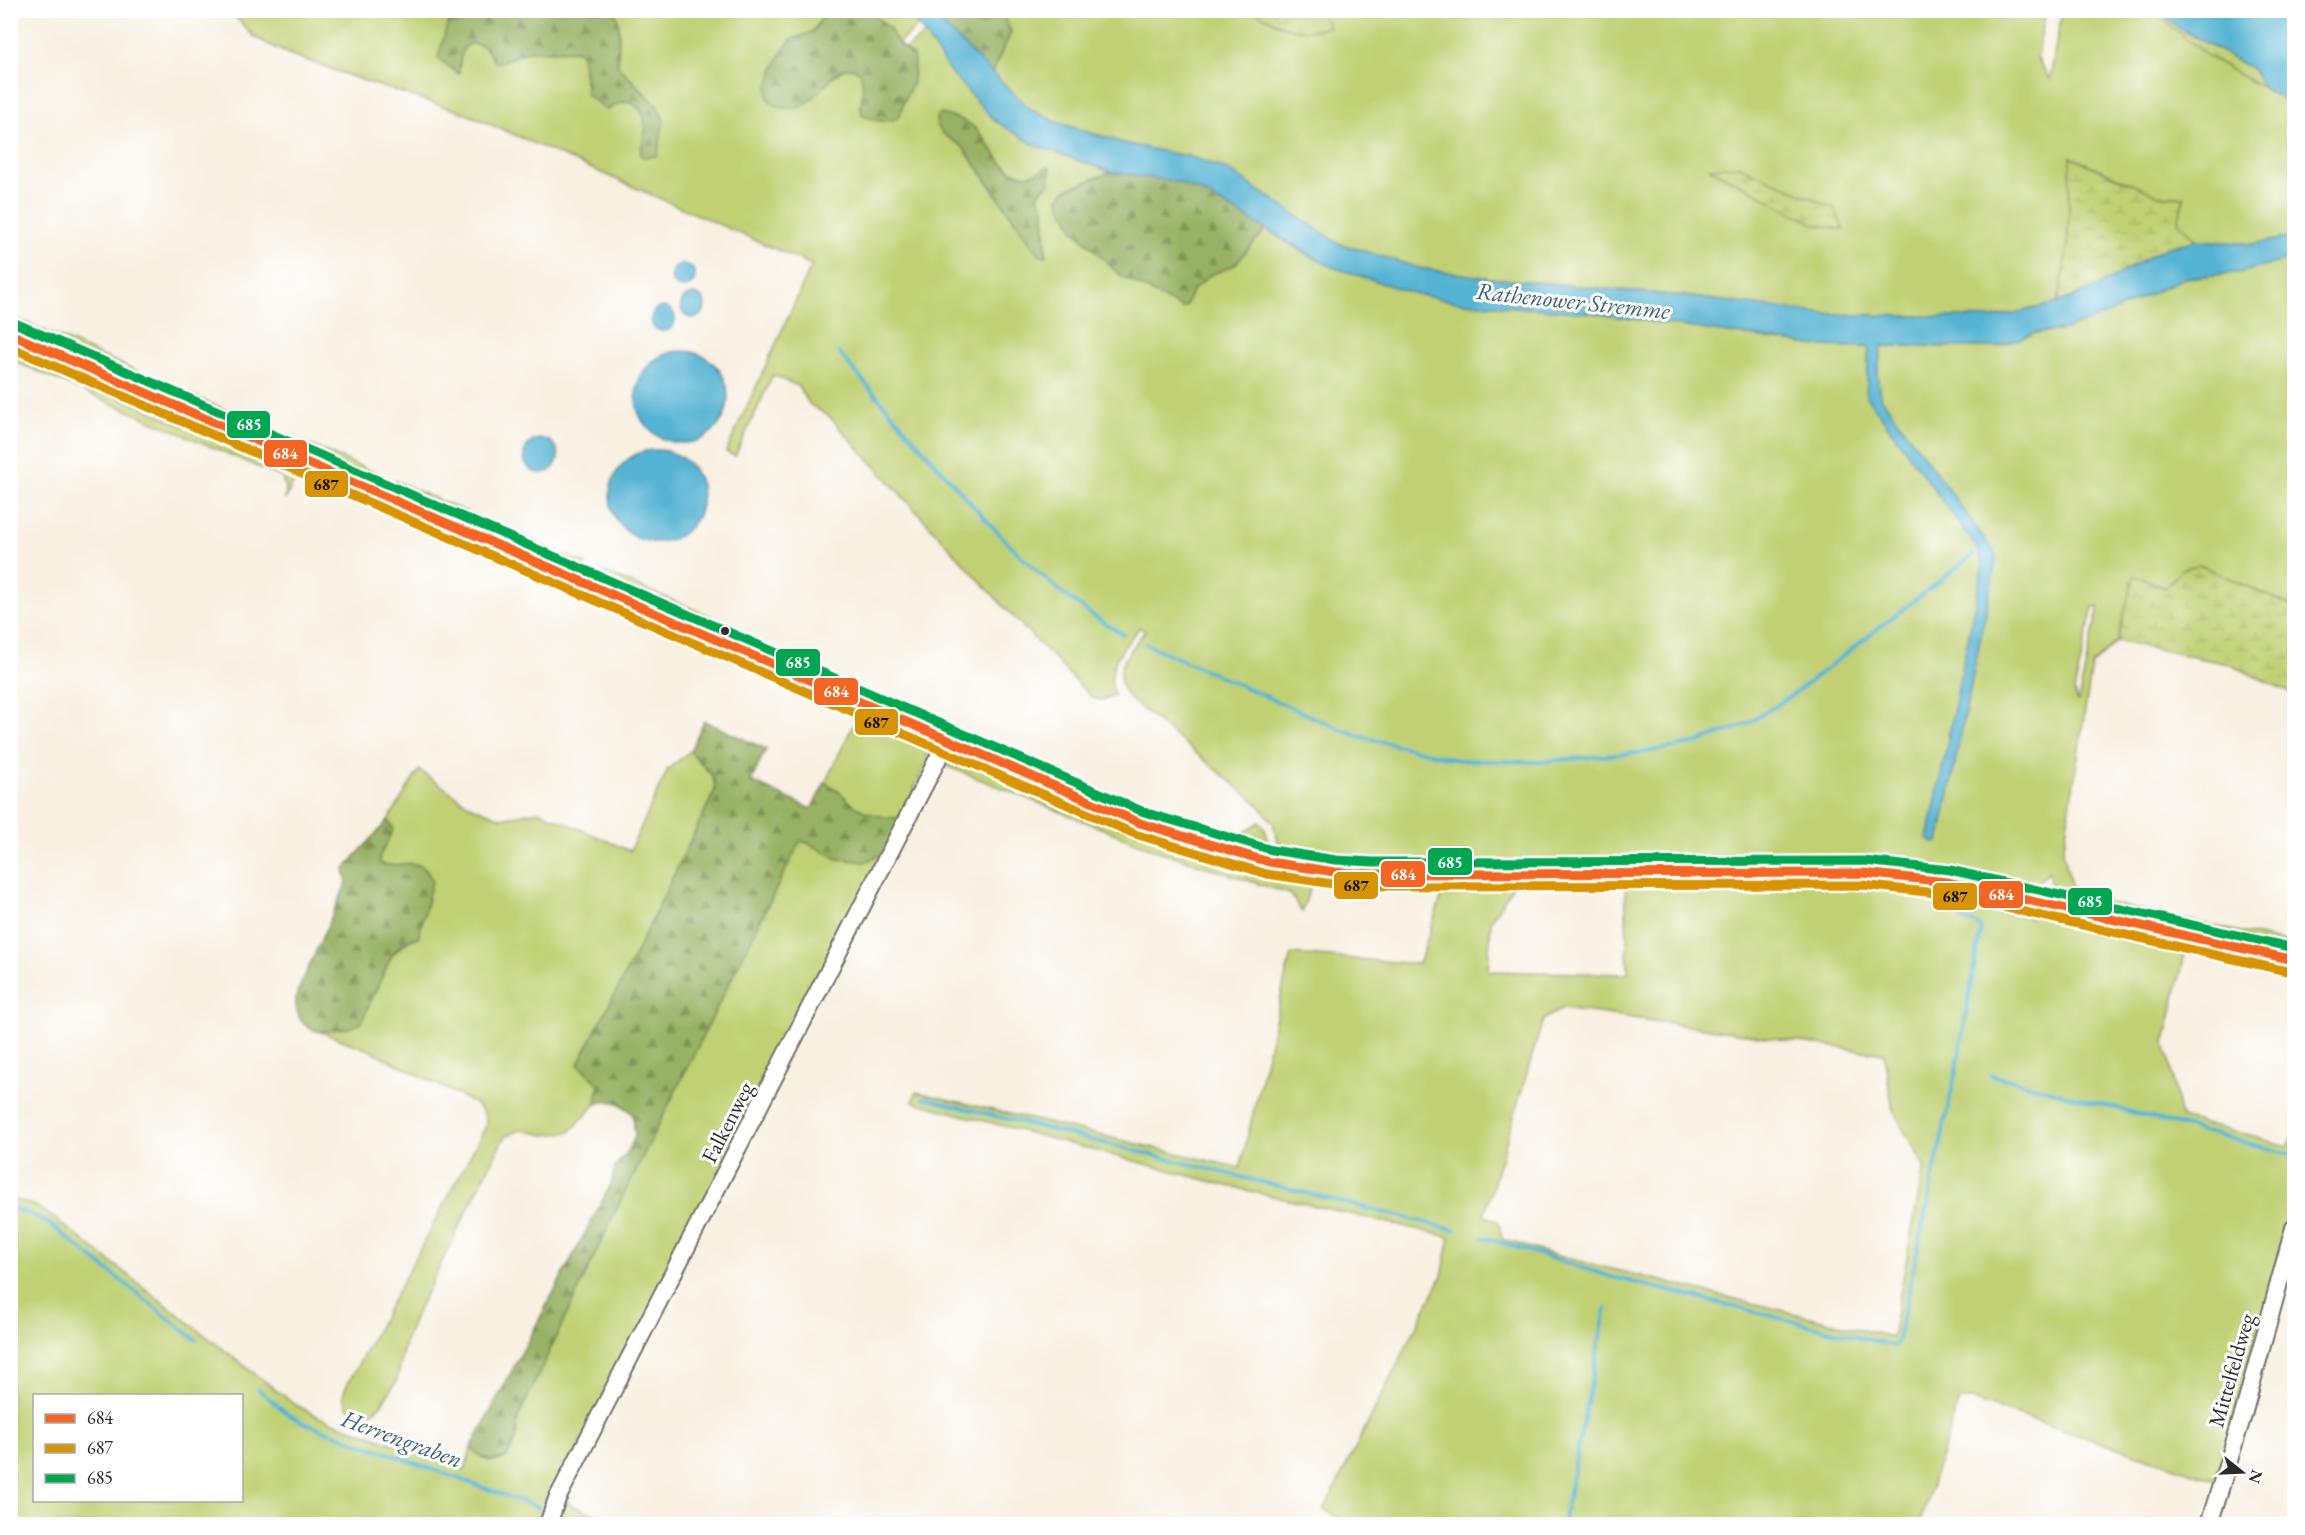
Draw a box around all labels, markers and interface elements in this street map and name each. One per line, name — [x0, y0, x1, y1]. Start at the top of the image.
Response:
water label: Rathenower Stremme — [1475, 275, 1672, 326]
line badge: 685 — [226, 410, 271, 439]
text: 685 — [236, 414, 262, 435]
line badge: 684 — [263, 439, 308, 468]
text: 684 — [272, 443, 298, 464]
line badge: 687 — [304, 470, 349, 498]
text: 687 — [313, 474, 339, 495]
unlabelled marker — [719, 625, 731, 637]
line badge: 685 — [775, 648, 821, 677]
text: 685 — [785, 652, 811, 673]
line badge: 684 — [813, 677, 859, 706]
text: 684 — [823, 681, 849, 702]
line badge: 687 — [854, 708, 899, 736]
text: 687 — [863, 712, 889, 733]
line badge: 685 — [1427, 847, 1473, 876]
text: 685 — [1437, 852, 1463, 873]
line badge: 684 — [1380, 860, 1426, 888]
text: 684 — [1390, 864, 1416, 885]
line badge: 687 — [1333, 871, 1379, 900]
text: 687 — [1343, 875, 1369, 896]
line badge: 684 — [1978, 880, 2024, 909]
line badge: 687 — [1932, 882, 1978, 911]
text: 684 — [1988, 884, 2014, 905]
text: 687 — [1942, 886, 1968, 907]
line badge: 685 — [2067, 887, 2113, 916]
text: 685 — [2077, 891, 2103, 912]
street label: Falkenweg — [695, 1076, 760, 1168]
street label: Mittelfeldweg — [2201, 1309, 2262, 1430]
legend — [33, 1394, 243, 1502]
water label: Herrengraben — [337, 1402, 467, 1475]
text: 684 — [87, 1406, 113, 1429]
text: 687 — [87, 1436, 113, 1459]
north arrow — [2212, 1442, 2272, 1502]
text: 685 — [87, 1466, 113, 1489]
text: N — [2244, 1467, 2268, 1486]

